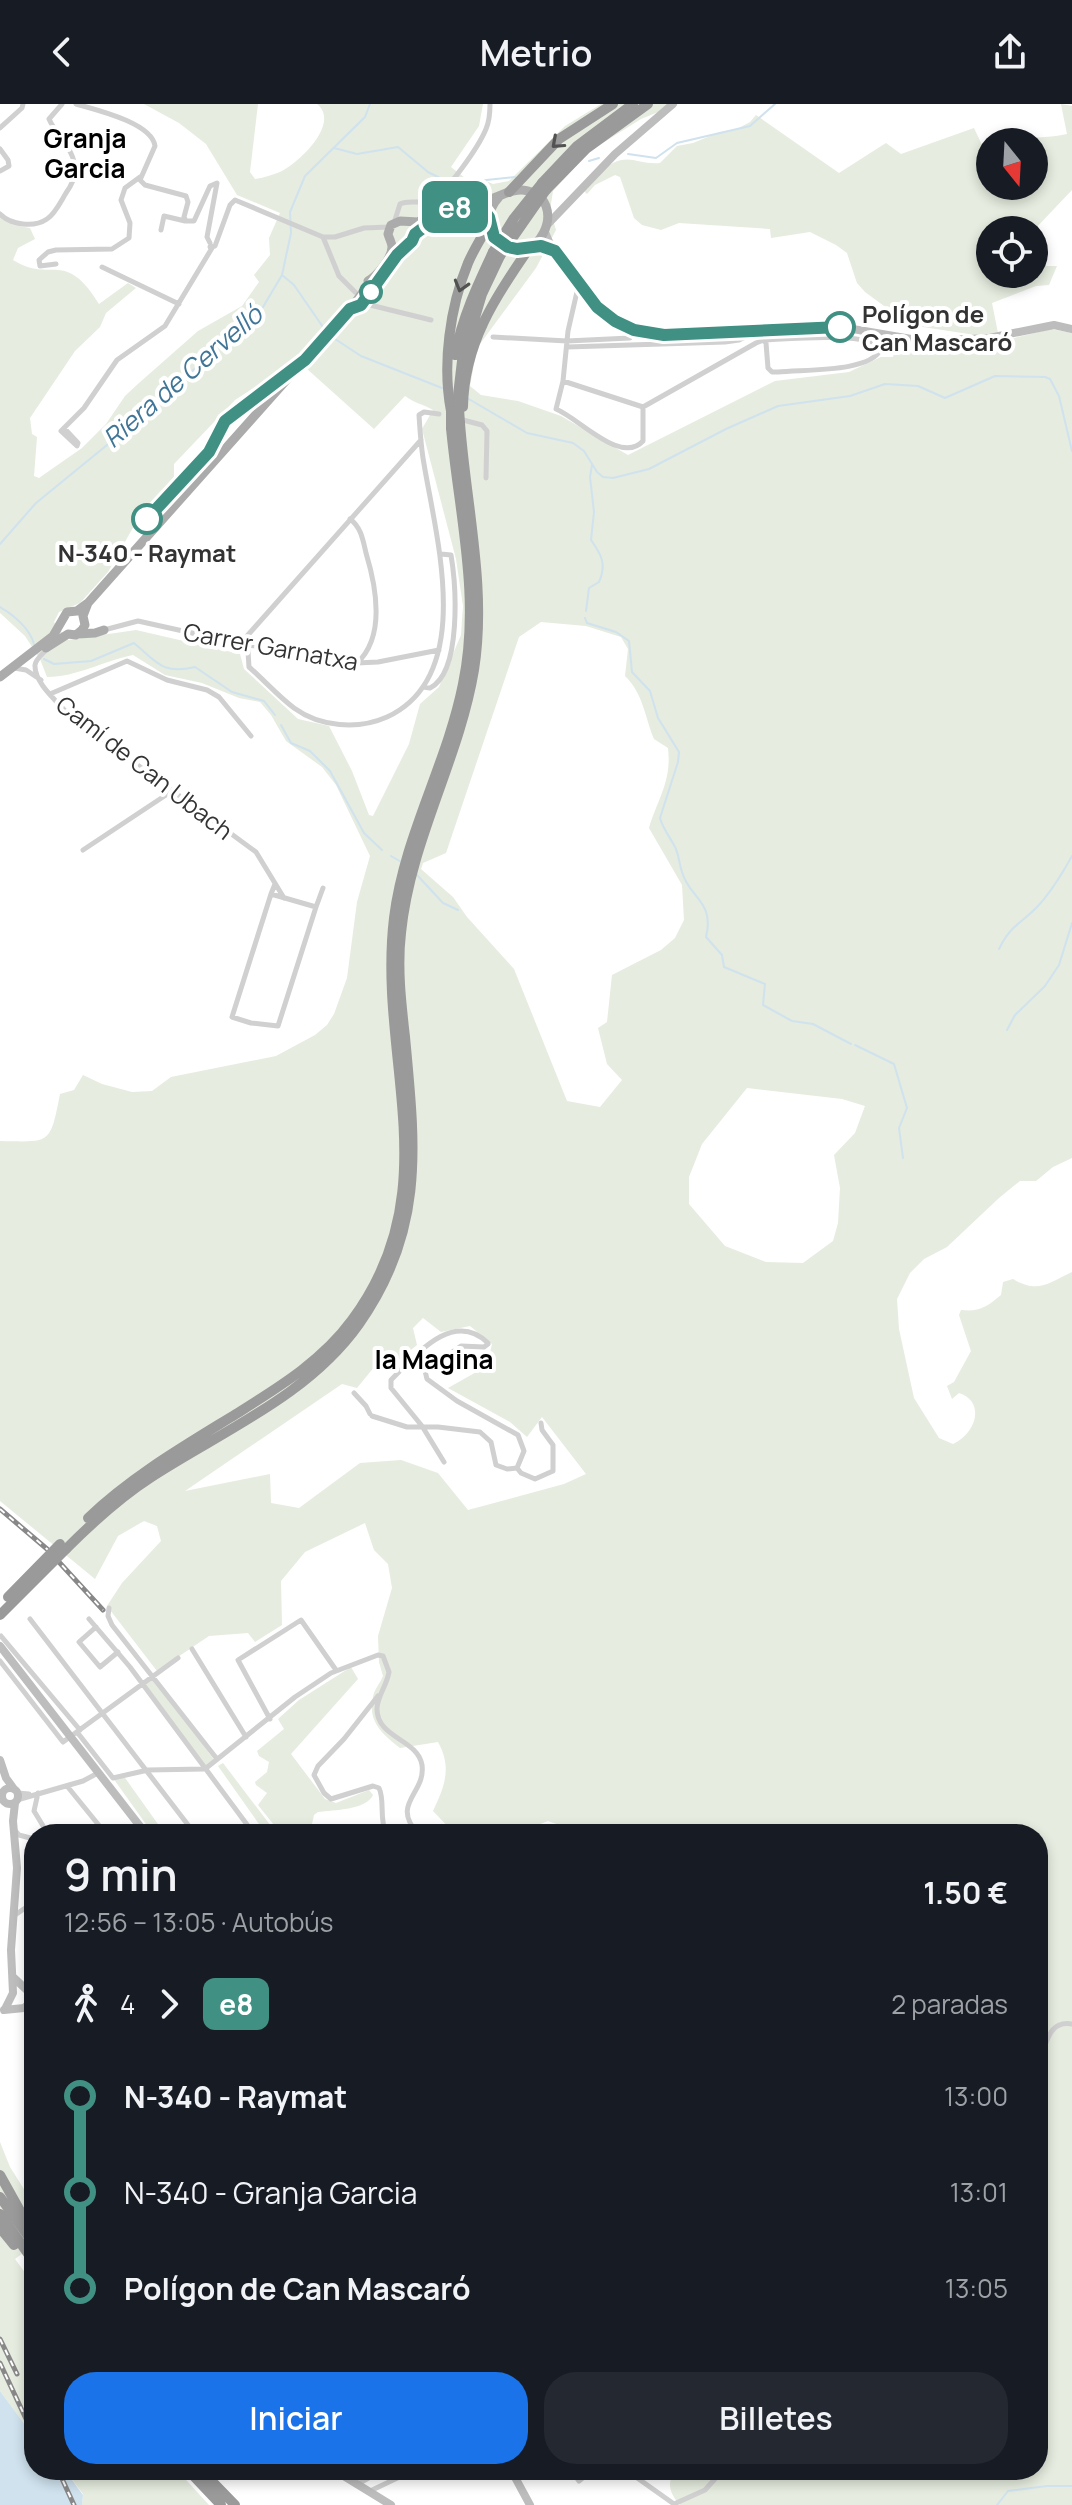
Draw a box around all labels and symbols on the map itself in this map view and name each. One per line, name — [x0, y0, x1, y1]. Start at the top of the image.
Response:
district label: Granja Garcia — [44, 120, 126, 186]
north arrow — [976, 128, 1048, 200]
one-way arrow — [551, 133, 566, 147]
line badge: e8 — [419, 181, 491, 233]
one-way arrow — [454, 279, 470, 293]
unlabelled marker — [360, 281, 382, 303]
water label: Riera de Cervelló — [95, 296, 271, 455]
place label: Polígon de Can Mascaró — [862, 297, 1012, 358]
marker: Polígon de Can Mascaró — [825, 312, 855, 342]
marker: N-340 - Raymat — [132, 504, 162, 534]
place label: N-340 - Raymat — [58, 536, 236, 569]
street label: Carrer Garnatxa — [181, 614, 361, 678]
street label: Camí de Can Ubach — [50, 688, 240, 846]
district label: la Magina — [374, 1341, 494, 1377]

